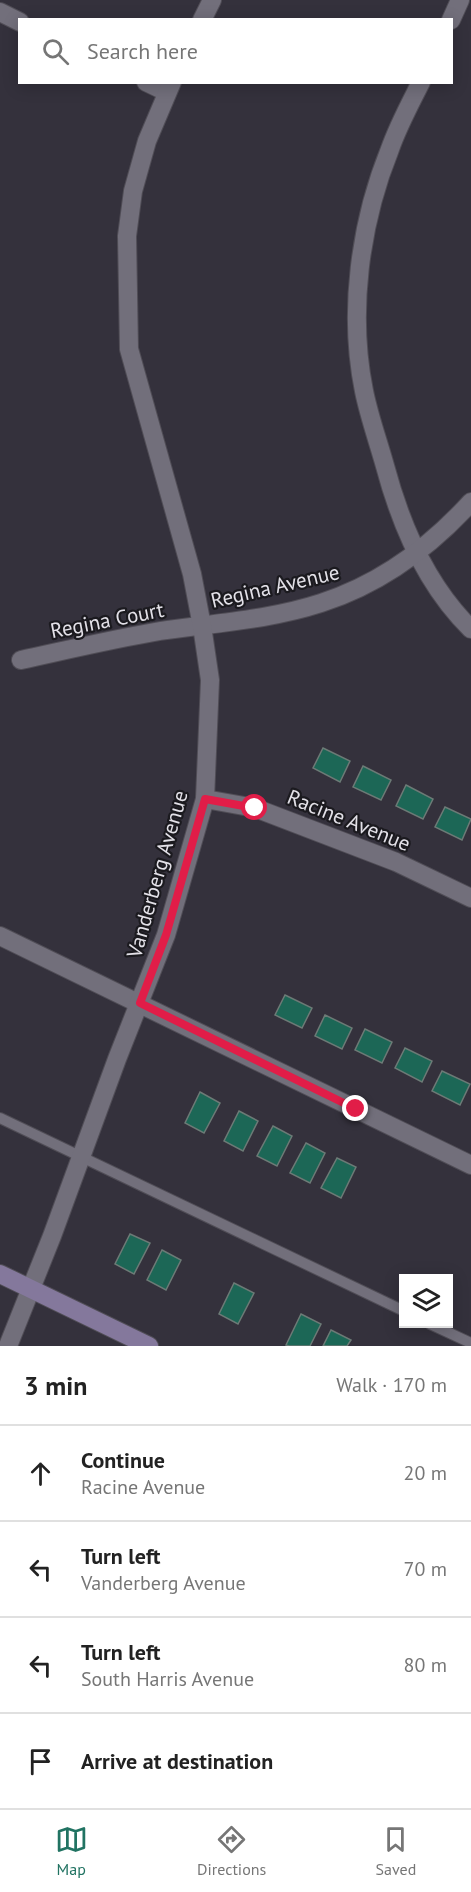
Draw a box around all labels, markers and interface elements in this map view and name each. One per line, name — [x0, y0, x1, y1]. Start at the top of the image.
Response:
search box — [18, 18, 453, 84]
icon: search — [39, 35, 72, 68]
text: Search here — [87, 37, 198, 65]
street label: Regina Avenue — [208, 558, 342, 614]
street label: Regina Court — [48, 596, 166, 644]
street label: Racine Avenue — [283, 783, 415, 857]
street label: Vanderberg Avenue — [120, 787, 194, 962]
route start — [241, 794, 267, 820]
route end — [342, 1095, 368, 1121]
map controls — [399, 1274, 453, 1328]
button: layers — [399, 1274, 453, 1328]
text: 3 min — [24, 1369, 87, 1402]
text: Walk · 170 m — [336, 1372, 447, 1398]
text: Continue — [81, 1446, 165, 1474]
icon: ahead — [24, 1457, 57, 1490]
text: 20 m — [404, 1460, 447, 1486]
text: Racine Avenue — [81, 1474, 205, 1500]
text: Turn left — [81, 1542, 161, 1570]
icon: left — [24, 1553, 57, 1586]
text: 70 m — [404, 1556, 447, 1582]
text: Vanderberg Avenue — [81, 1570, 246, 1596]
text: Turn left — [81, 1638, 161, 1666]
icon: left — [24, 1649, 57, 1682]
text: 80 m — [404, 1652, 447, 1678]
text: South Harris Avenue — [81, 1666, 254, 1692]
icon: arrive — [24, 1745, 57, 1778]
text: Arrive at destination — [81, 1747, 273, 1775]
tab: Map — [55, 1823, 88, 1879]
tab: Directions — [197, 1823, 266, 1879]
tab: Saved — [376, 1823, 416, 1879]

